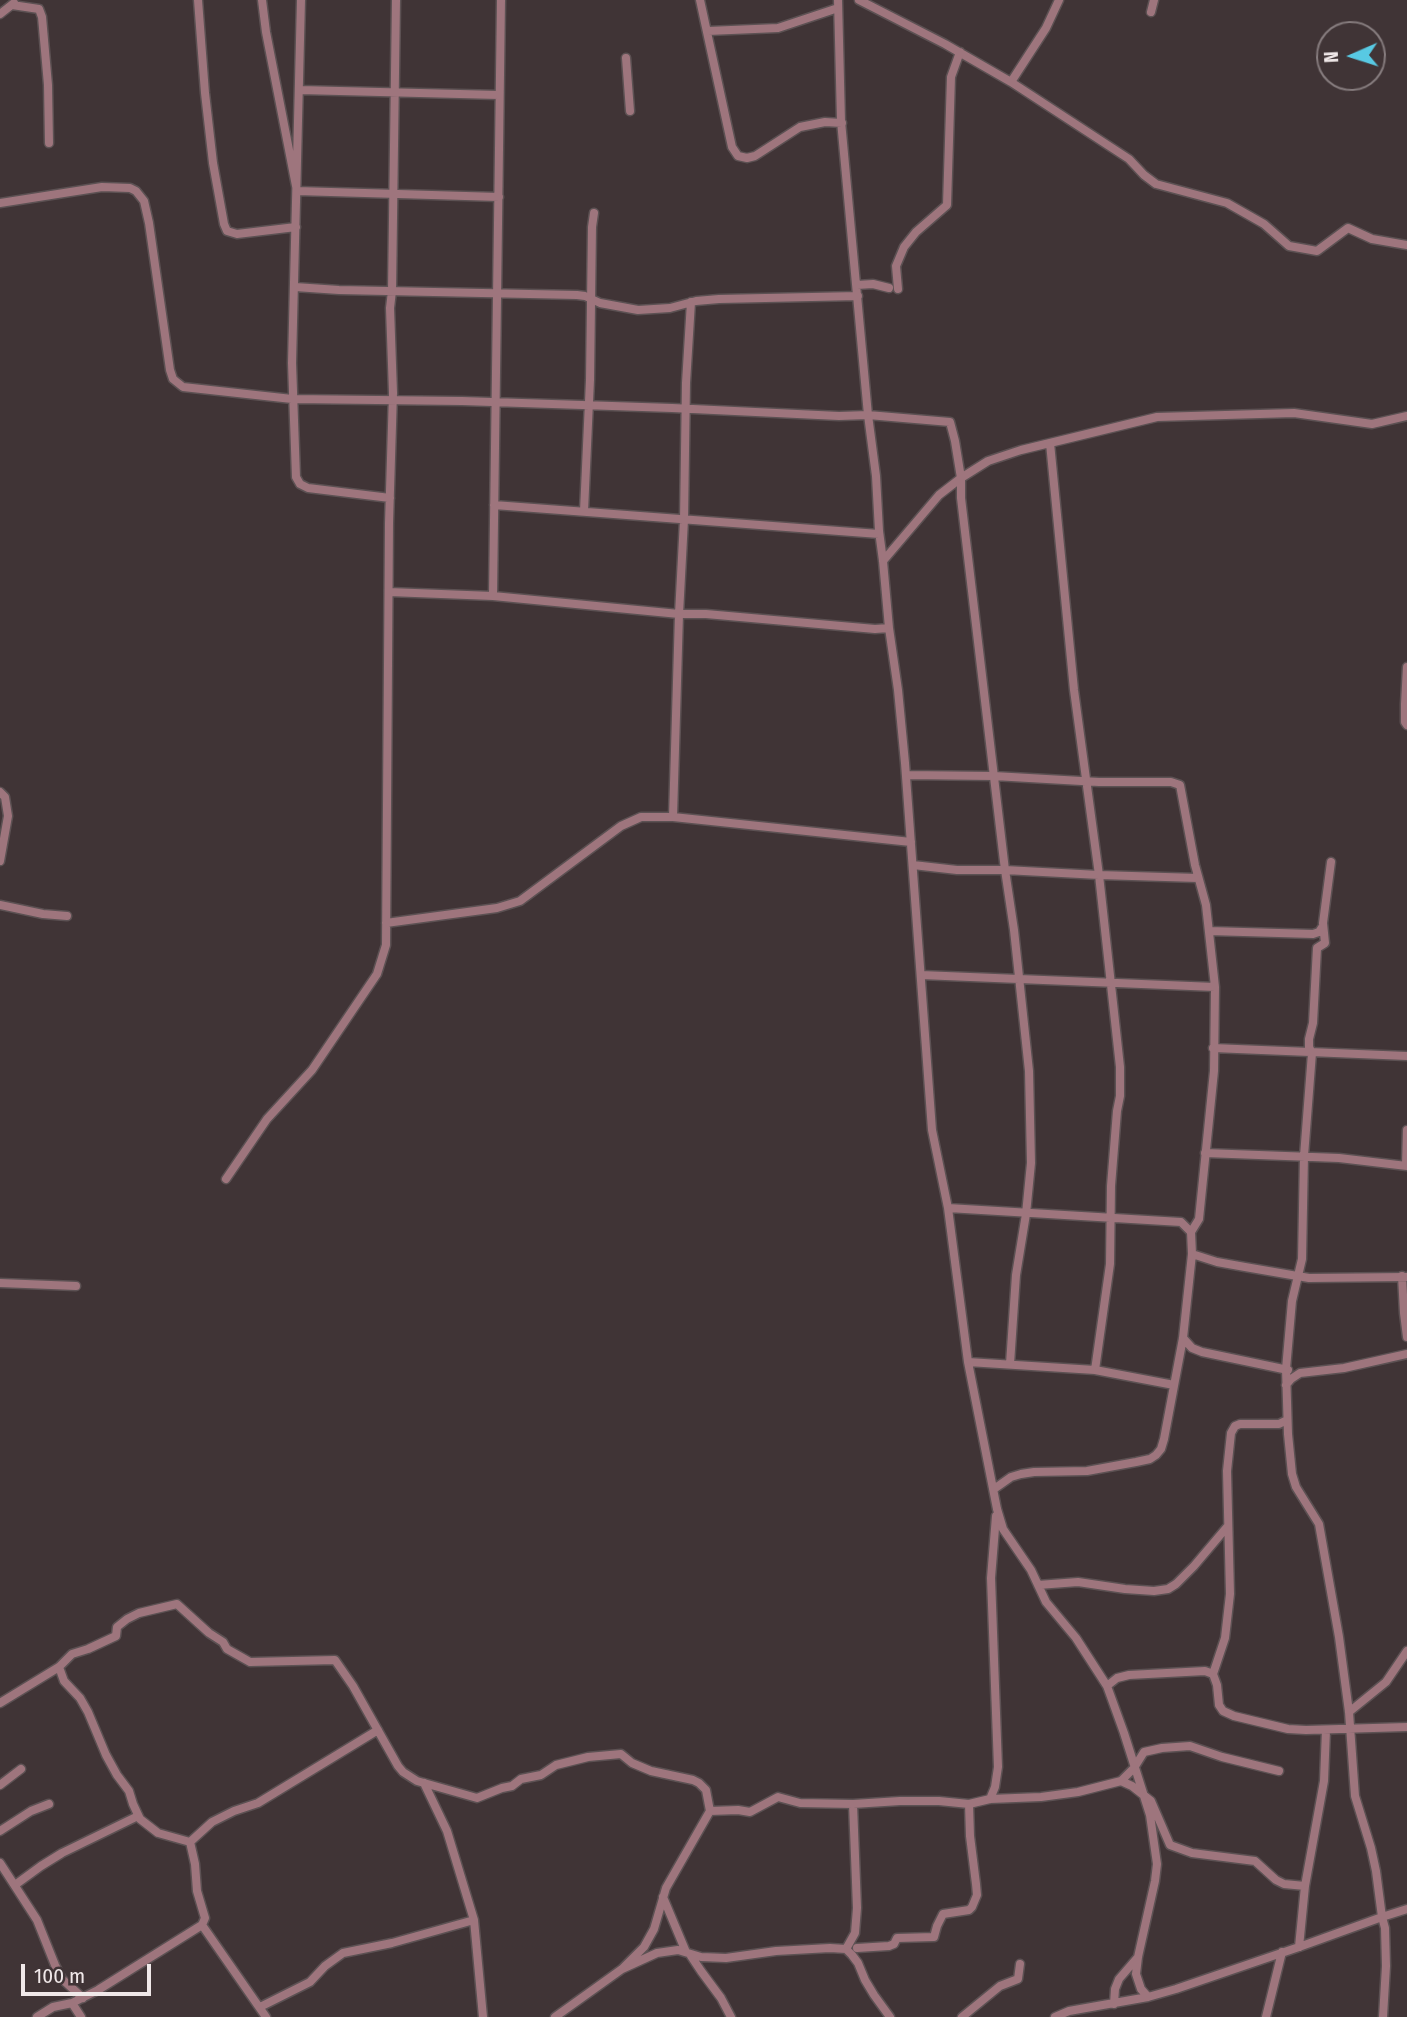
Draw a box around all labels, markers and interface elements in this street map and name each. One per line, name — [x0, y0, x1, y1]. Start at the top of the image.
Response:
north arrow — [1316, 21, 1386, 91]
text: N — [1320, 51, 1343, 63]
scale bar — [24, 1951, 154, 1995]
text: 100 m — [34, 1963, 85, 1989]

